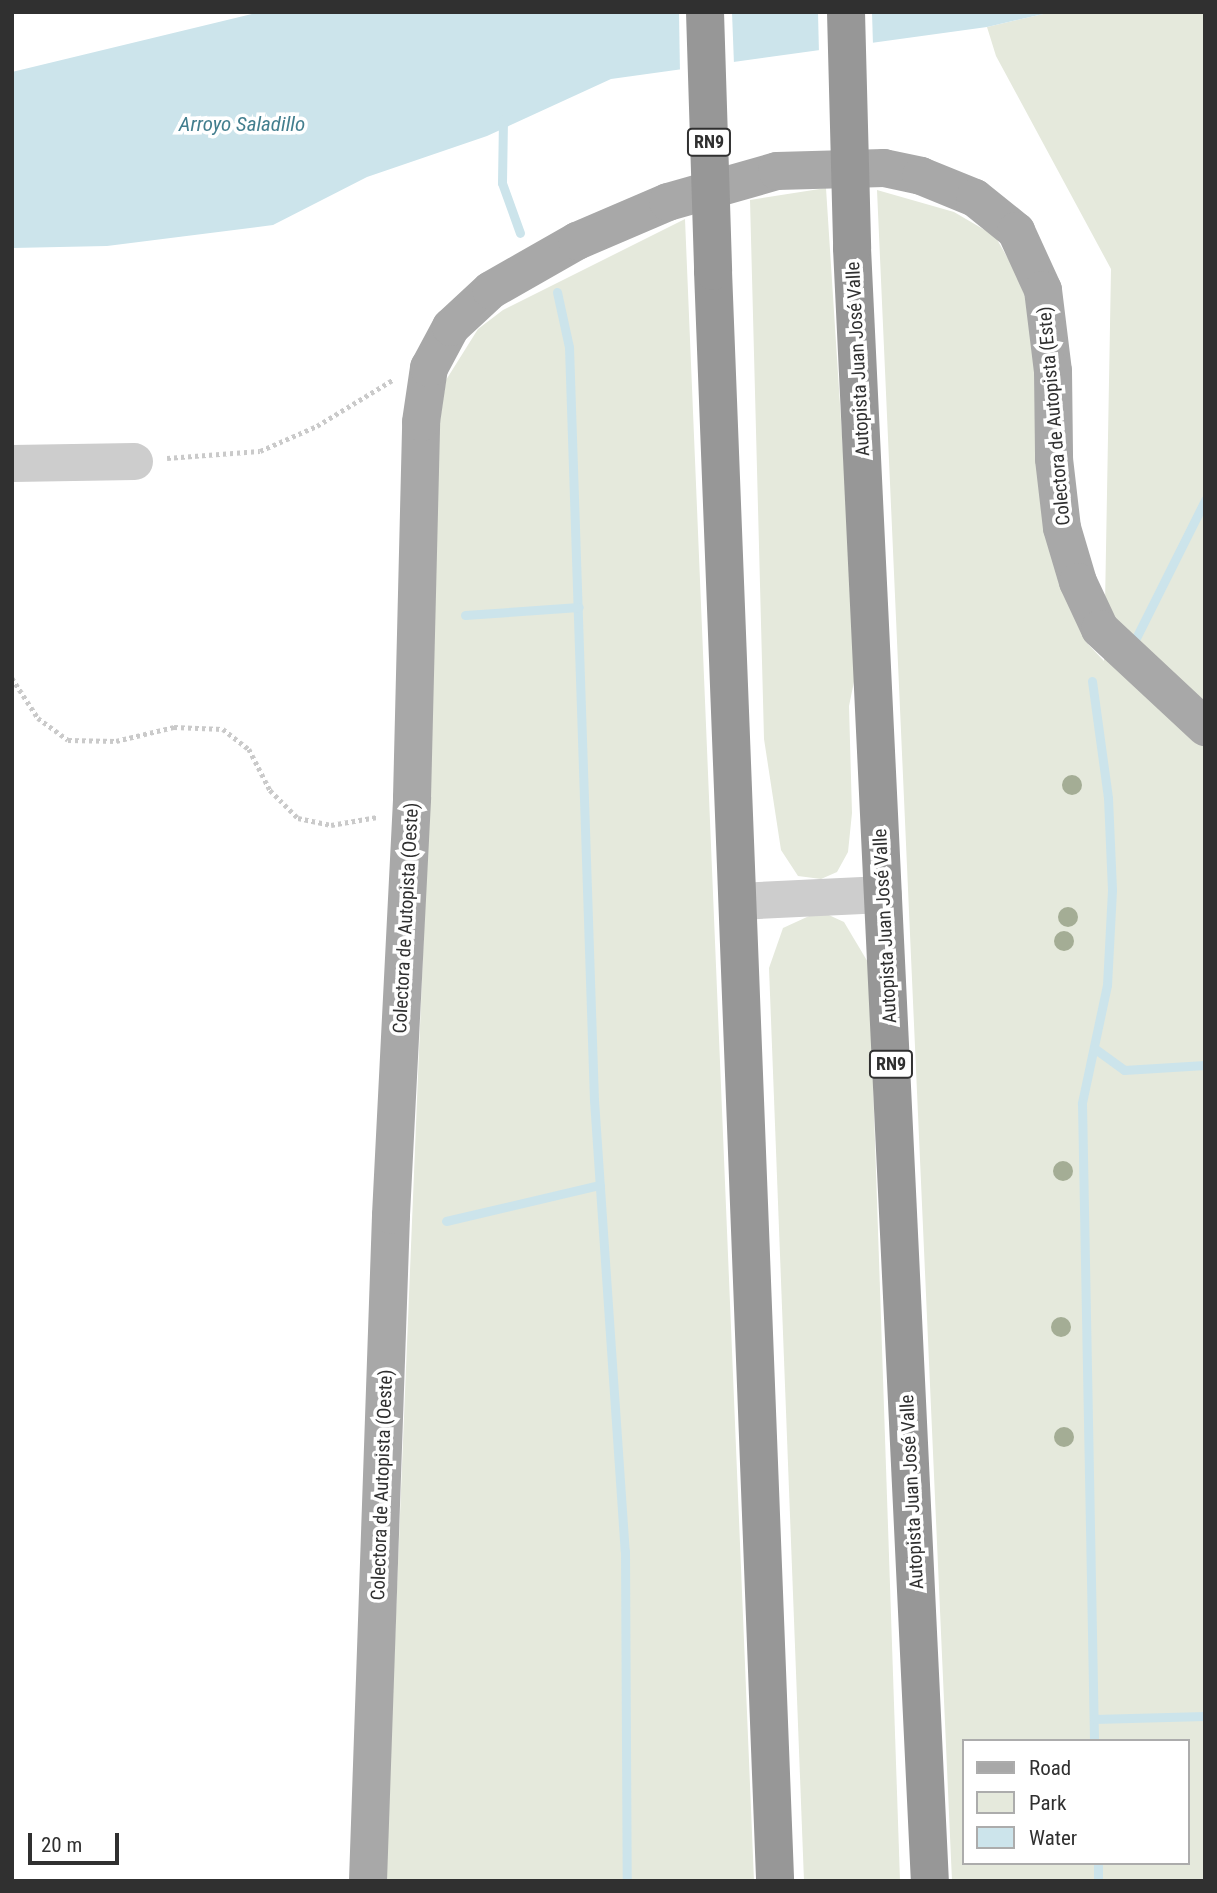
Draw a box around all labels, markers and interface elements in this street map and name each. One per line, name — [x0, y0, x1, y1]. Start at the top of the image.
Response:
water label: Arroyo Saladillo — [179, 111, 305, 137]
road number: RN9 — [686, 127, 732, 156]
street label: Autopista Juan José Valle — [842, 261, 874, 457]
street label: Colectora de Autopista (Este) — [1033, 305, 1075, 527]
street label: Colectora de Autopista (Oeste) — [389, 802, 423, 1034]
street label: Autopista Juan José Valle — [869, 828, 901, 1024]
road number: RN9 — [868, 1050, 914, 1078]
street label: Colectora de Autopista (Oeste) — [367, 1369, 397, 1601]
street label: Autopista Juan José Valle — [896, 1394, 928, 1590]
legend — [962, 1739, 1189, 1865]
text: Road — [1029, 1756, 1071, 1780]
text: Park — [1029, 1791, 1066, 1815]
scale bar — [32, 1820, 122, 1864]
text: Water — [1029, 1826, 1077, 1850]
text: 20 m — [41, 1833, 82, 1857]

